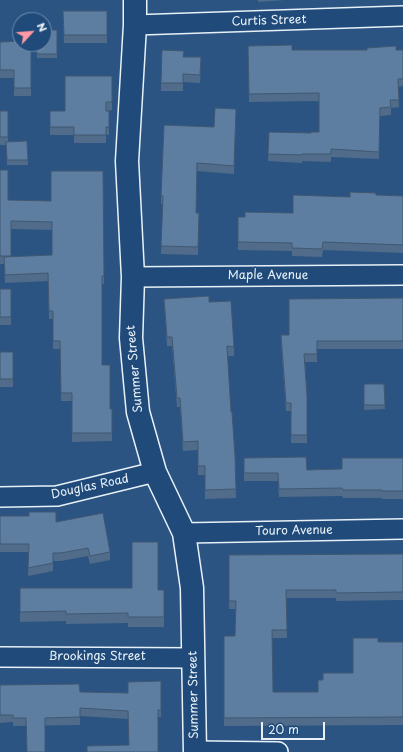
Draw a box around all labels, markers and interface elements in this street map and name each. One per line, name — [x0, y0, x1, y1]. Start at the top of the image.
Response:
north arrow — [12, 12, 52, 52]
street label: Curtis Street — [231, 12, 307, 30]
text: N — [33, 19, 52, 35]
street label: Maple Avenue — [228, 269, 308, 283]
street label: Summer Street — [124, 324, 146, 414]
street label: Douglas Road — [50, 472, 130, 502]
street label: Touro Avenue — [255, 523, 333, 539]
street label: Brookings Street — [48, 650, 146, 664]
street label: Summer Street — [186, 651, 202, 739]
scale bar — [263, 714, 327, 740]
text: 20 m — [268, 720, 299, 738]

